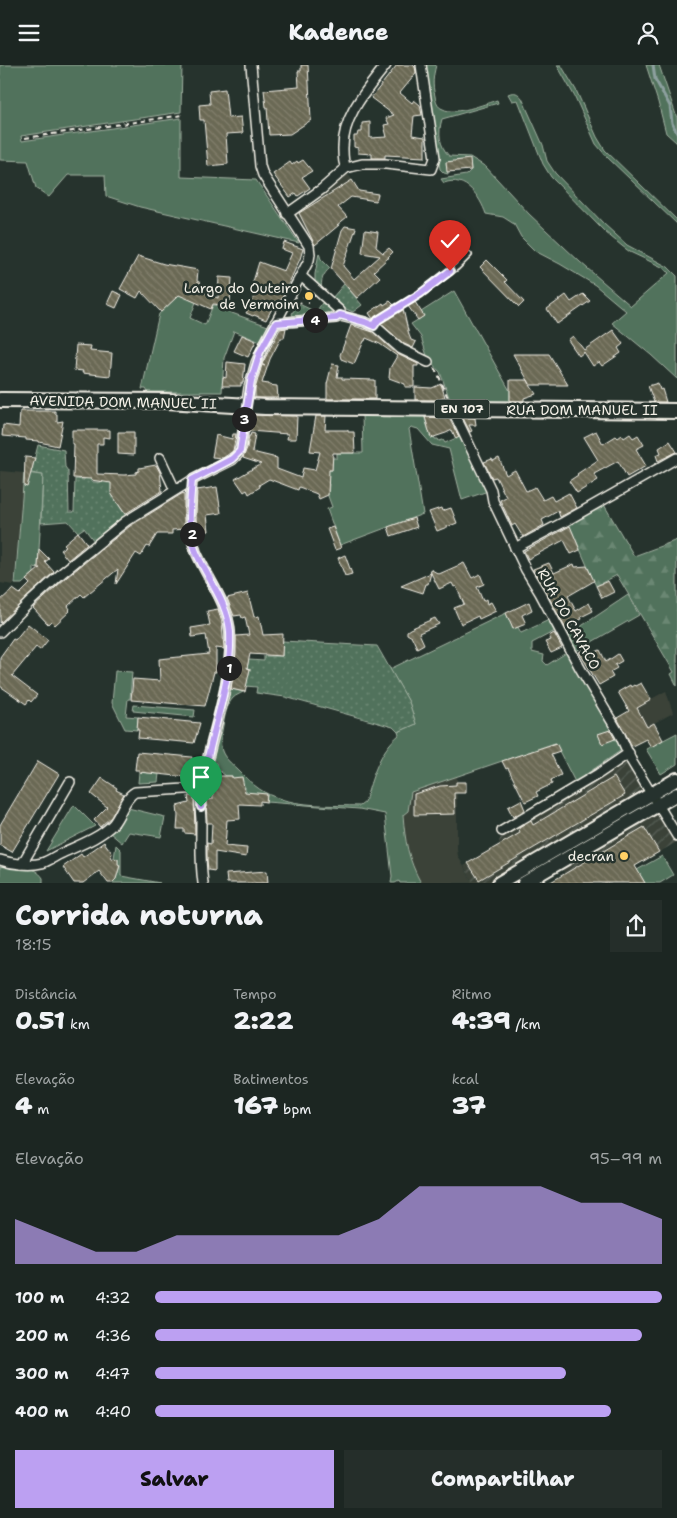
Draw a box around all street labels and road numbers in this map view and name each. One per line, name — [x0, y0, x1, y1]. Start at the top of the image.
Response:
street label: AVENIDA DOM MANUEL II — [29, 391, 217, 413]
road number: EN 107 — [434, 399, 490, 419]
street label: RUA DOM MANUEL II — [506, 401, 658, 419]
street label: RUA DO CAVACO — [534, 565, 604, 673]

